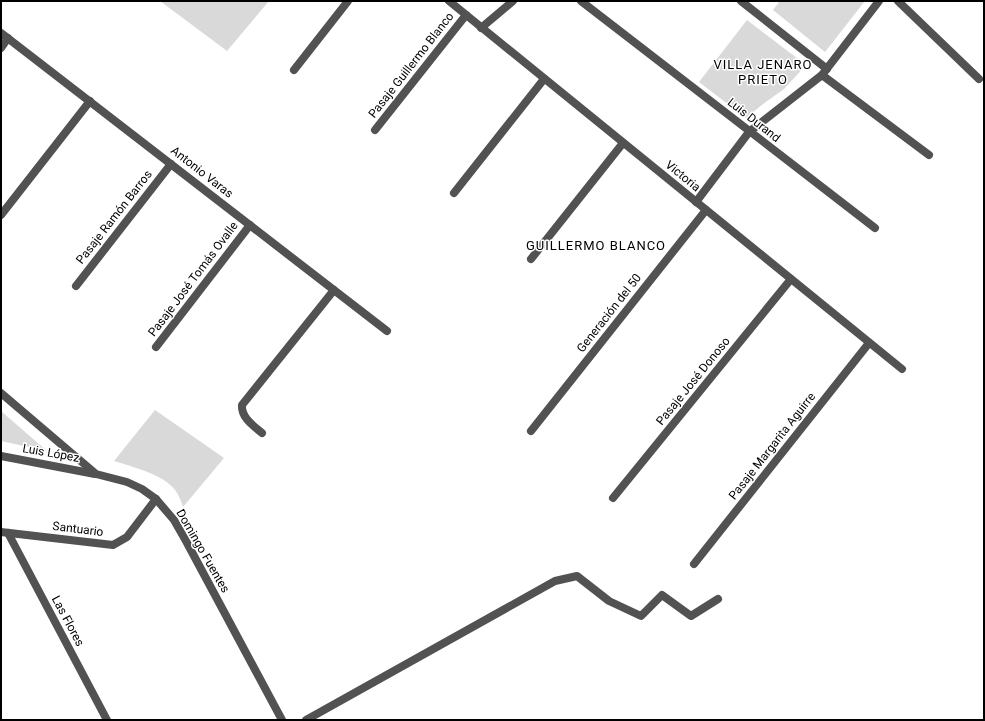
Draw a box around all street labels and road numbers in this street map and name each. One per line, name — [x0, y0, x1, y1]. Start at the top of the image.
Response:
street label: Pasaje Guillermo Blanco — [365, 9, 457, 121]
street label: Luis Durand — [725, 95, 783, 145]
street label: Antonio Varas — [168, 143, 236, 201]
street label: Victoria — [663, 158, 703, 194]
street label: Pasaje Ramón Barros — [73, 167, 155, 267]
street label: Pasaje José Tomás Ovalle — [145, 219, 241, 339]
street label: Generación del 50 — [574, 271, 644, 355]
street label: Pasaje José Donoso — [653, 334, 733, 428]
street label: Pasaje Margarita Aguirre — [726, 390, 818, 502]
street label: Luis López — [22, 441, 80, 465]
street label: Domingo Fuentes — [173, 507, 233, 595]
street label: Santuario — [52, 519, 104, 539]
street label: Las Flores — [49, 593, 87, 649]

